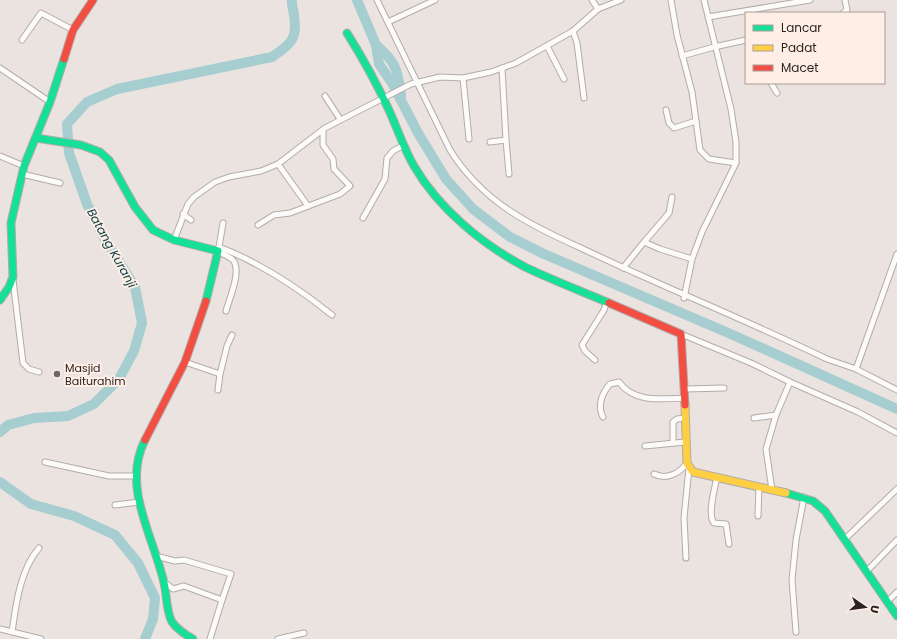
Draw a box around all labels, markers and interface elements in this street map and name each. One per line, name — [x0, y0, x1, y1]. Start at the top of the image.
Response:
legend — [745, 12, 885, 84]
text: Lancar — [781, 19, 822, 36]
text: Padat — [781, 39, 817, 56]
text: Macet — [781, 59, 819, 76]
water label: Batang Kuranji — [83, 205, 141, 292]
place label: Masjid Baiturahim — [65, 360, 126, 389]
marker: Masjid Baiturahim — [52, 369, 62, 379]
north arrow — [845, 587, 885, 627]
text: U — [866, 604, 883, 615]

